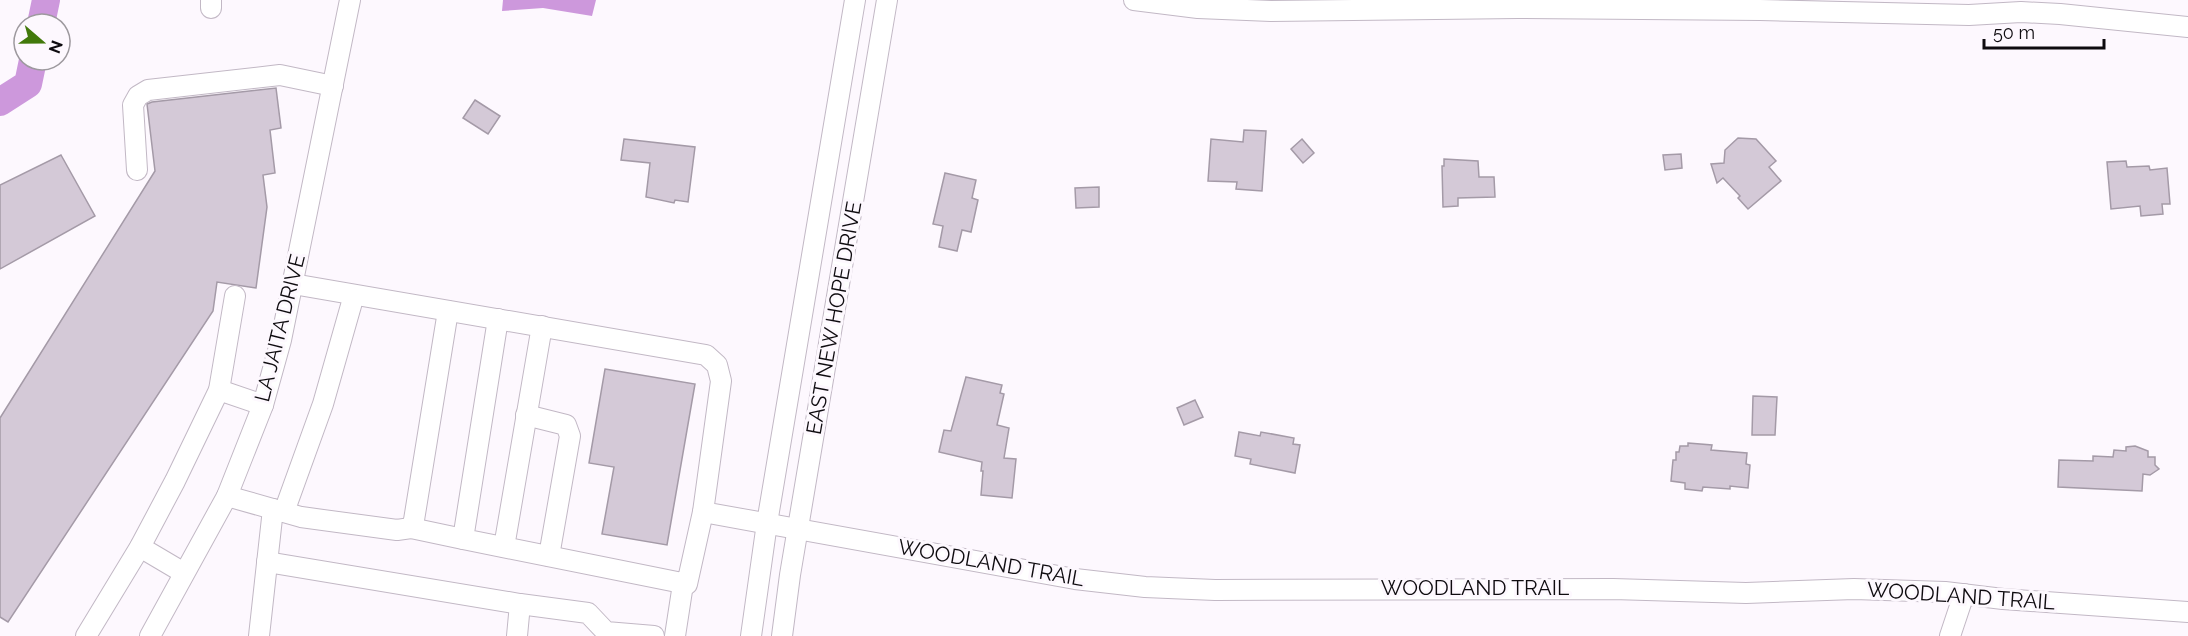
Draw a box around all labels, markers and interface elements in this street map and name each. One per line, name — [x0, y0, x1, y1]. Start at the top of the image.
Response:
north arrow — [12, 12, 72, 72]
scale bar — [1984, 12, 2104, 50]
text: 50 m — [1993, 22, 2035, 43]
text: N — [45, 38, 67, 56]
street label: EAST NEW HOPE DRIVE — [801, 199, 866, 436]
street label: LA JAITA DRIVE — [249, 252, 310, 404]
street label: WOODLAND TRAIL — [896, 534, 1086, 591]
street label: WOODLAND TRAIL — [1381, 575, 1569, 600]
street label: WOODLAND TRAIL — [1866, 576, 2056, 615]

